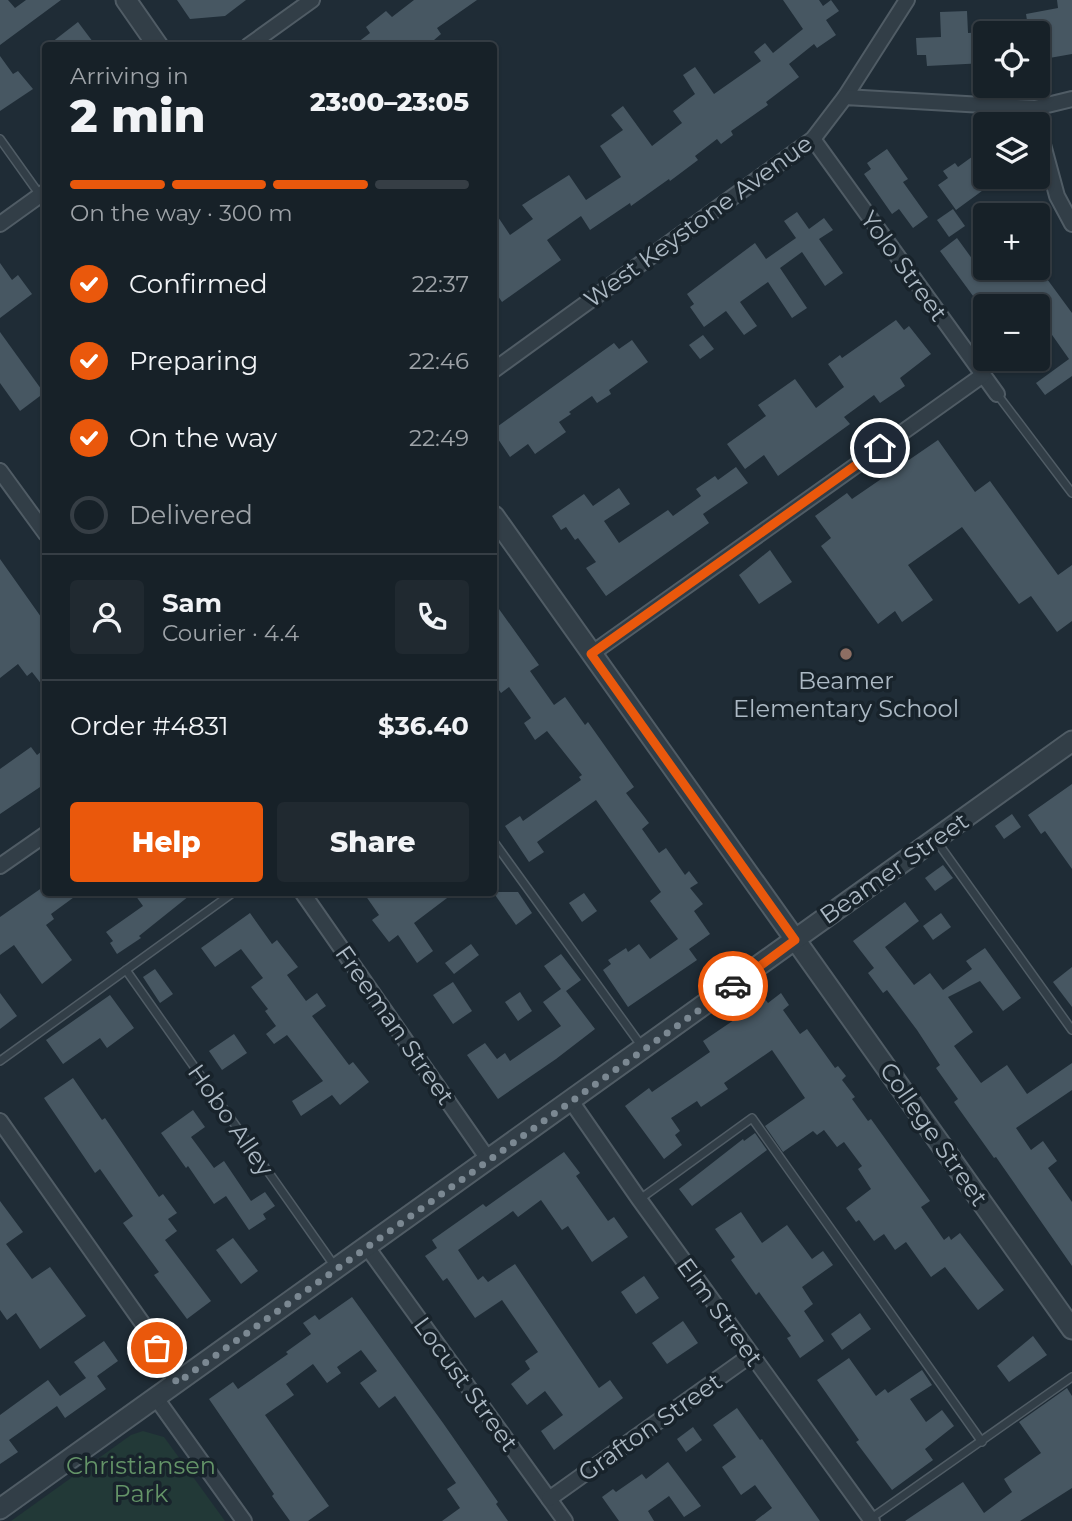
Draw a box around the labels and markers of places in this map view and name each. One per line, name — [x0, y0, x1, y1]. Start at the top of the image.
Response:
pin — [850, 418, 910, 478]
marker: Beamer Elementary School — [838, 646, 854, 662]
place label: Beamer Elementary School — [733, 666, 959, 723]
pin — [127, 1318, 187, 1378]

